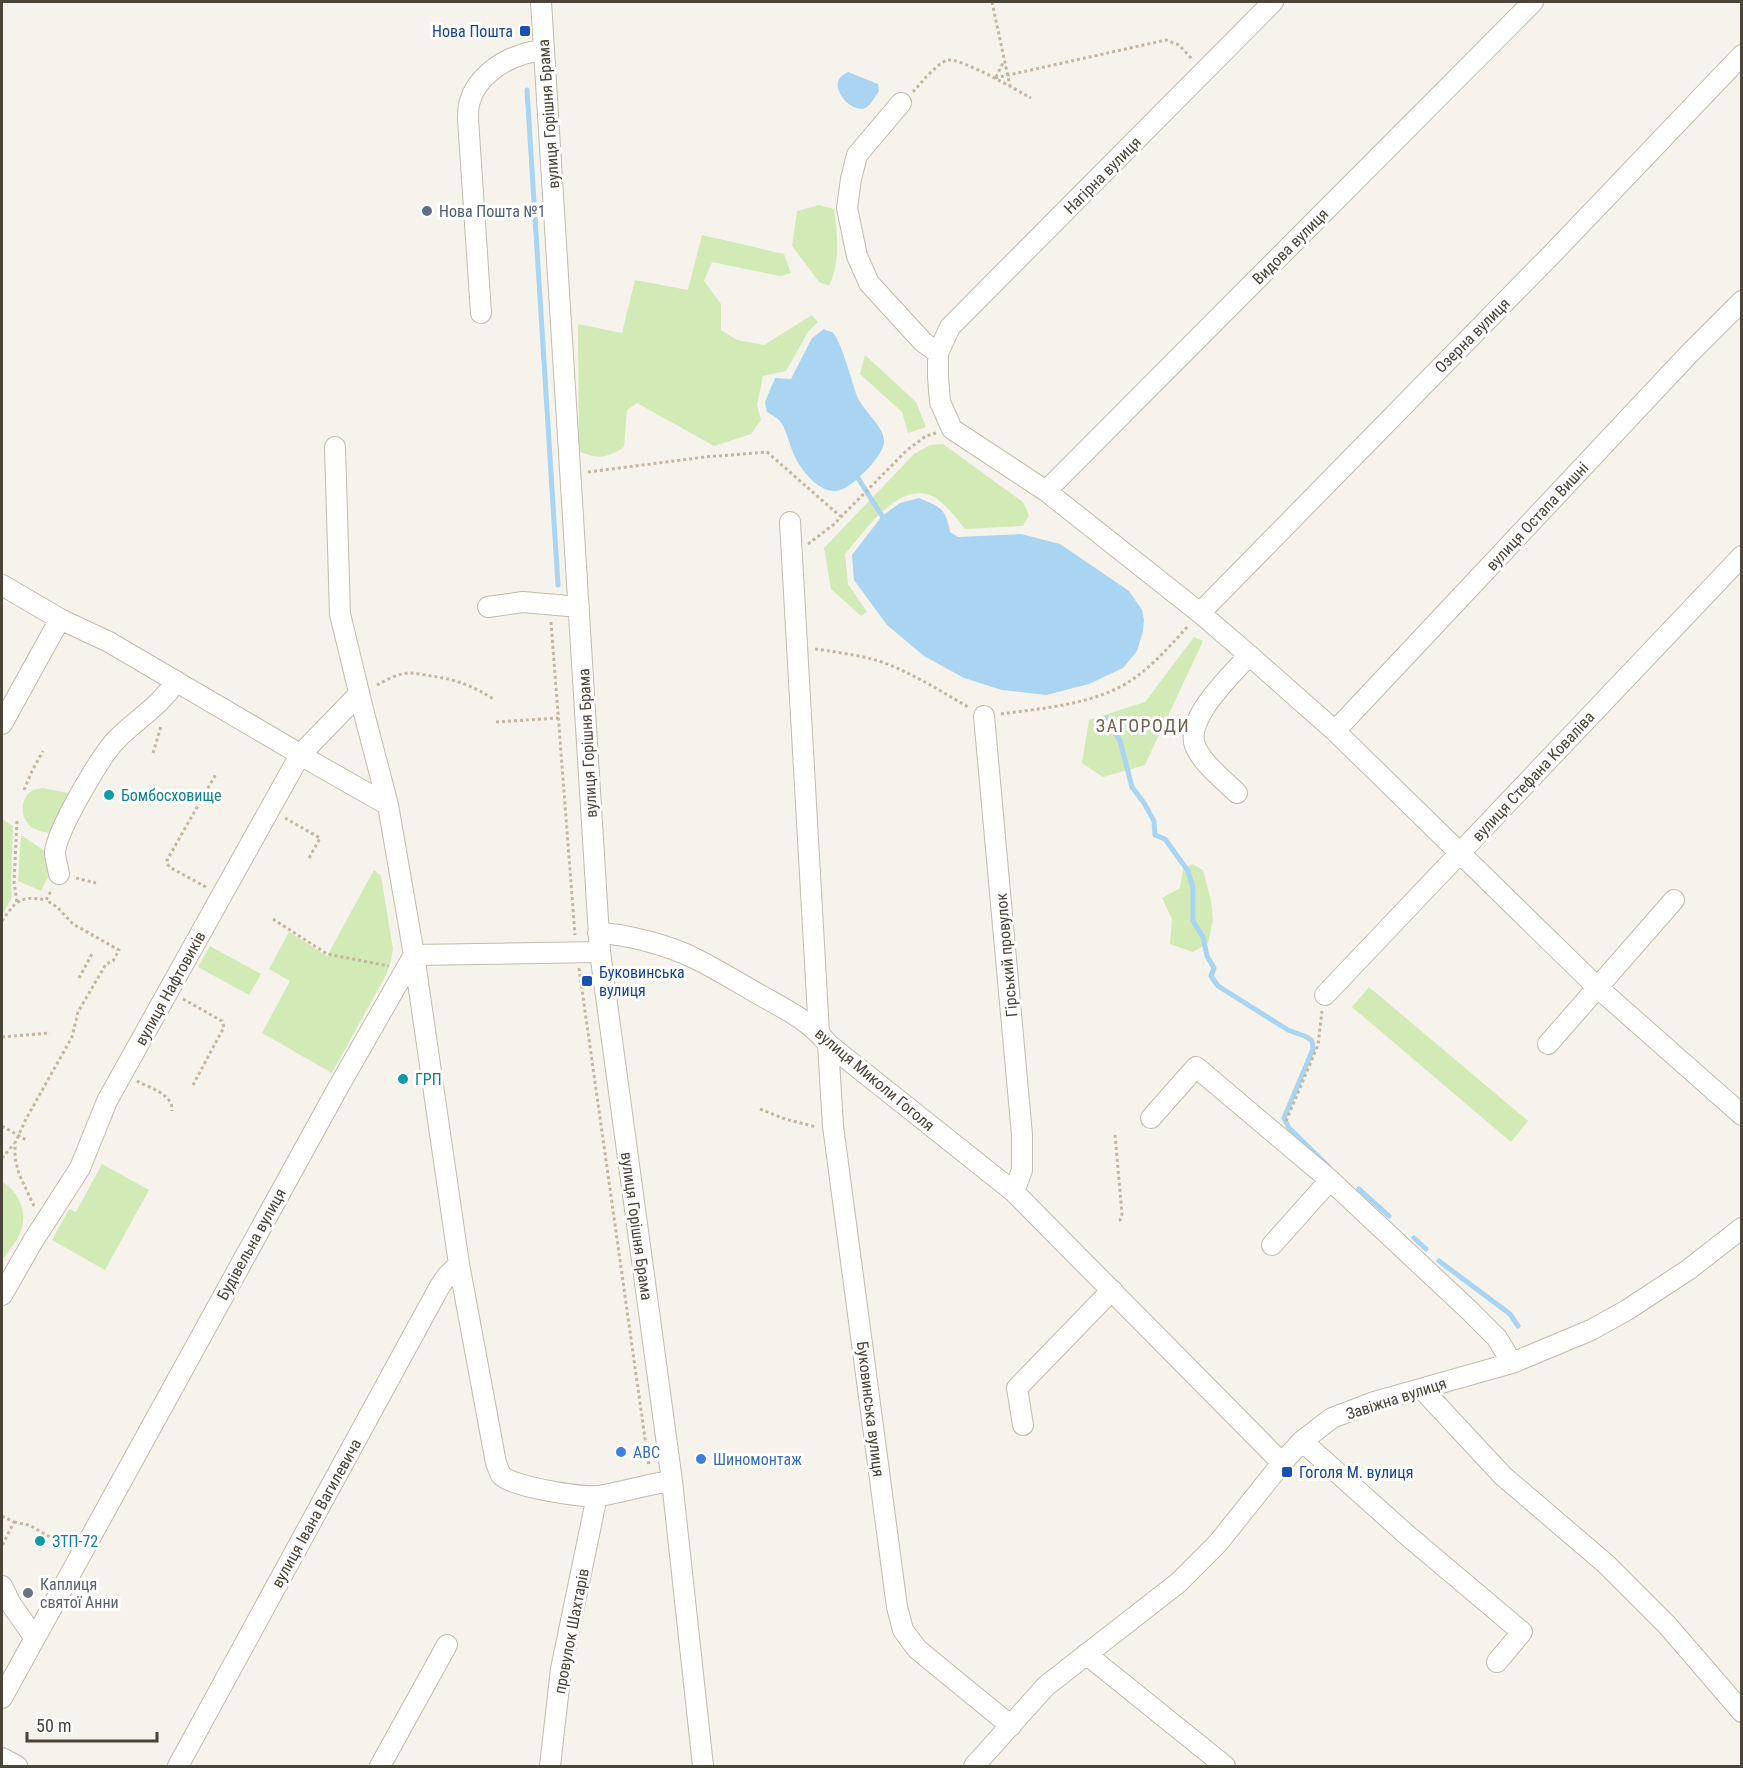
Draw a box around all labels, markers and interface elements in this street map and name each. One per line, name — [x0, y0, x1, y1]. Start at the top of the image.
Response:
place label: Нова Пошта — [432, 22, 513, 41]
marker: Нова Пошта — [518, 24, 532, 38]
street label: вулиця Горішня Брама — [534, 39, 563, 189]
street label: Нагірна вулиця — [1060, 133, 1145, 218]
place label: Нова Пошта №1 — [439, 202, 546, 221]
marker: Нова Пошта №1 — [420, 204, 434, 218]
street label: Видова вулиця — [1248, 204, 1332, 288]
street label: Озерна вулиця — [1431, 294, 1514, 377]
street label: вулиця Остапа Вишні — [1482, 458, 1592, 574]
street label: вулиця Горішня Брама — [574, 668, 601, 818]
street label: вулиця Стефана Коваліва — [1468, 708, 1598, 845]
district label: ЗАГОРОДИ — [1096, 715, 1190, 736]
place label: Бомбосховище — [121, 786, 222, 805]
marker: Бомбосховище — [102, 788, 116, 802]
street label: Гірський провулок — [992, 892, 1021, 1018]
street label: вулиця Нафтовиків — [131, 928, 210, 1049]
place label: Буковинська вулиця — [599, 963, 685, 1000]
marker: Буковинська вулиця — [580, 974, 594, 988]
street label: вулиця Миколи Гоголя — [811, 1024, 938, 1135]
place label: ГРП — [415, 1070, 442, 1089]
marker: ГРП — [396, 1072, 410, 1086]
street label: вулиця Горішня Брама — [617, 1151, 656, 1301]
street label: Будівельна вулиця — [213, 1185, 290, 1303]
street label: Буковинська вулиця — [853, 1340, 888, 1478]
street label: Завіжна вулиця — [1343, 1373, 1449, 1424]
street label: вулиця Івана Вагилевича — [268, 1435, 365, 1591]
place label: ABC — [633, 1443, 660, 1462]
marker: ABC — [614, 1445, 628, 1459]
place label: Шиномонтаж — [713, 1450, 802, 1469]
marker: Шиномонтаж — [694, 1452, 708, 1466]
place label: Гоголя М. вулиця — [1299, 1463, 1413, 1482]
marker: Гоголя М. вулиця — [1280, 1465, 1294, 1479]
place label: ЗТП-72 — [52, 1532, 98, 1551]
marker: ЗТП-72 — [33, 1534, 47, 1548]
street label: провулок Шахтарів — [550, 1567, 593, 1696]
place label: Каплиця святої Анни — [40, 1575, 119, 1612]
marker: Каплиця святої Анни — [21, 1586, 35, 1600]
scale bar — [27, 1705, 158, 1743]
text: 50 m — [36, 1715, 71, 1736]

